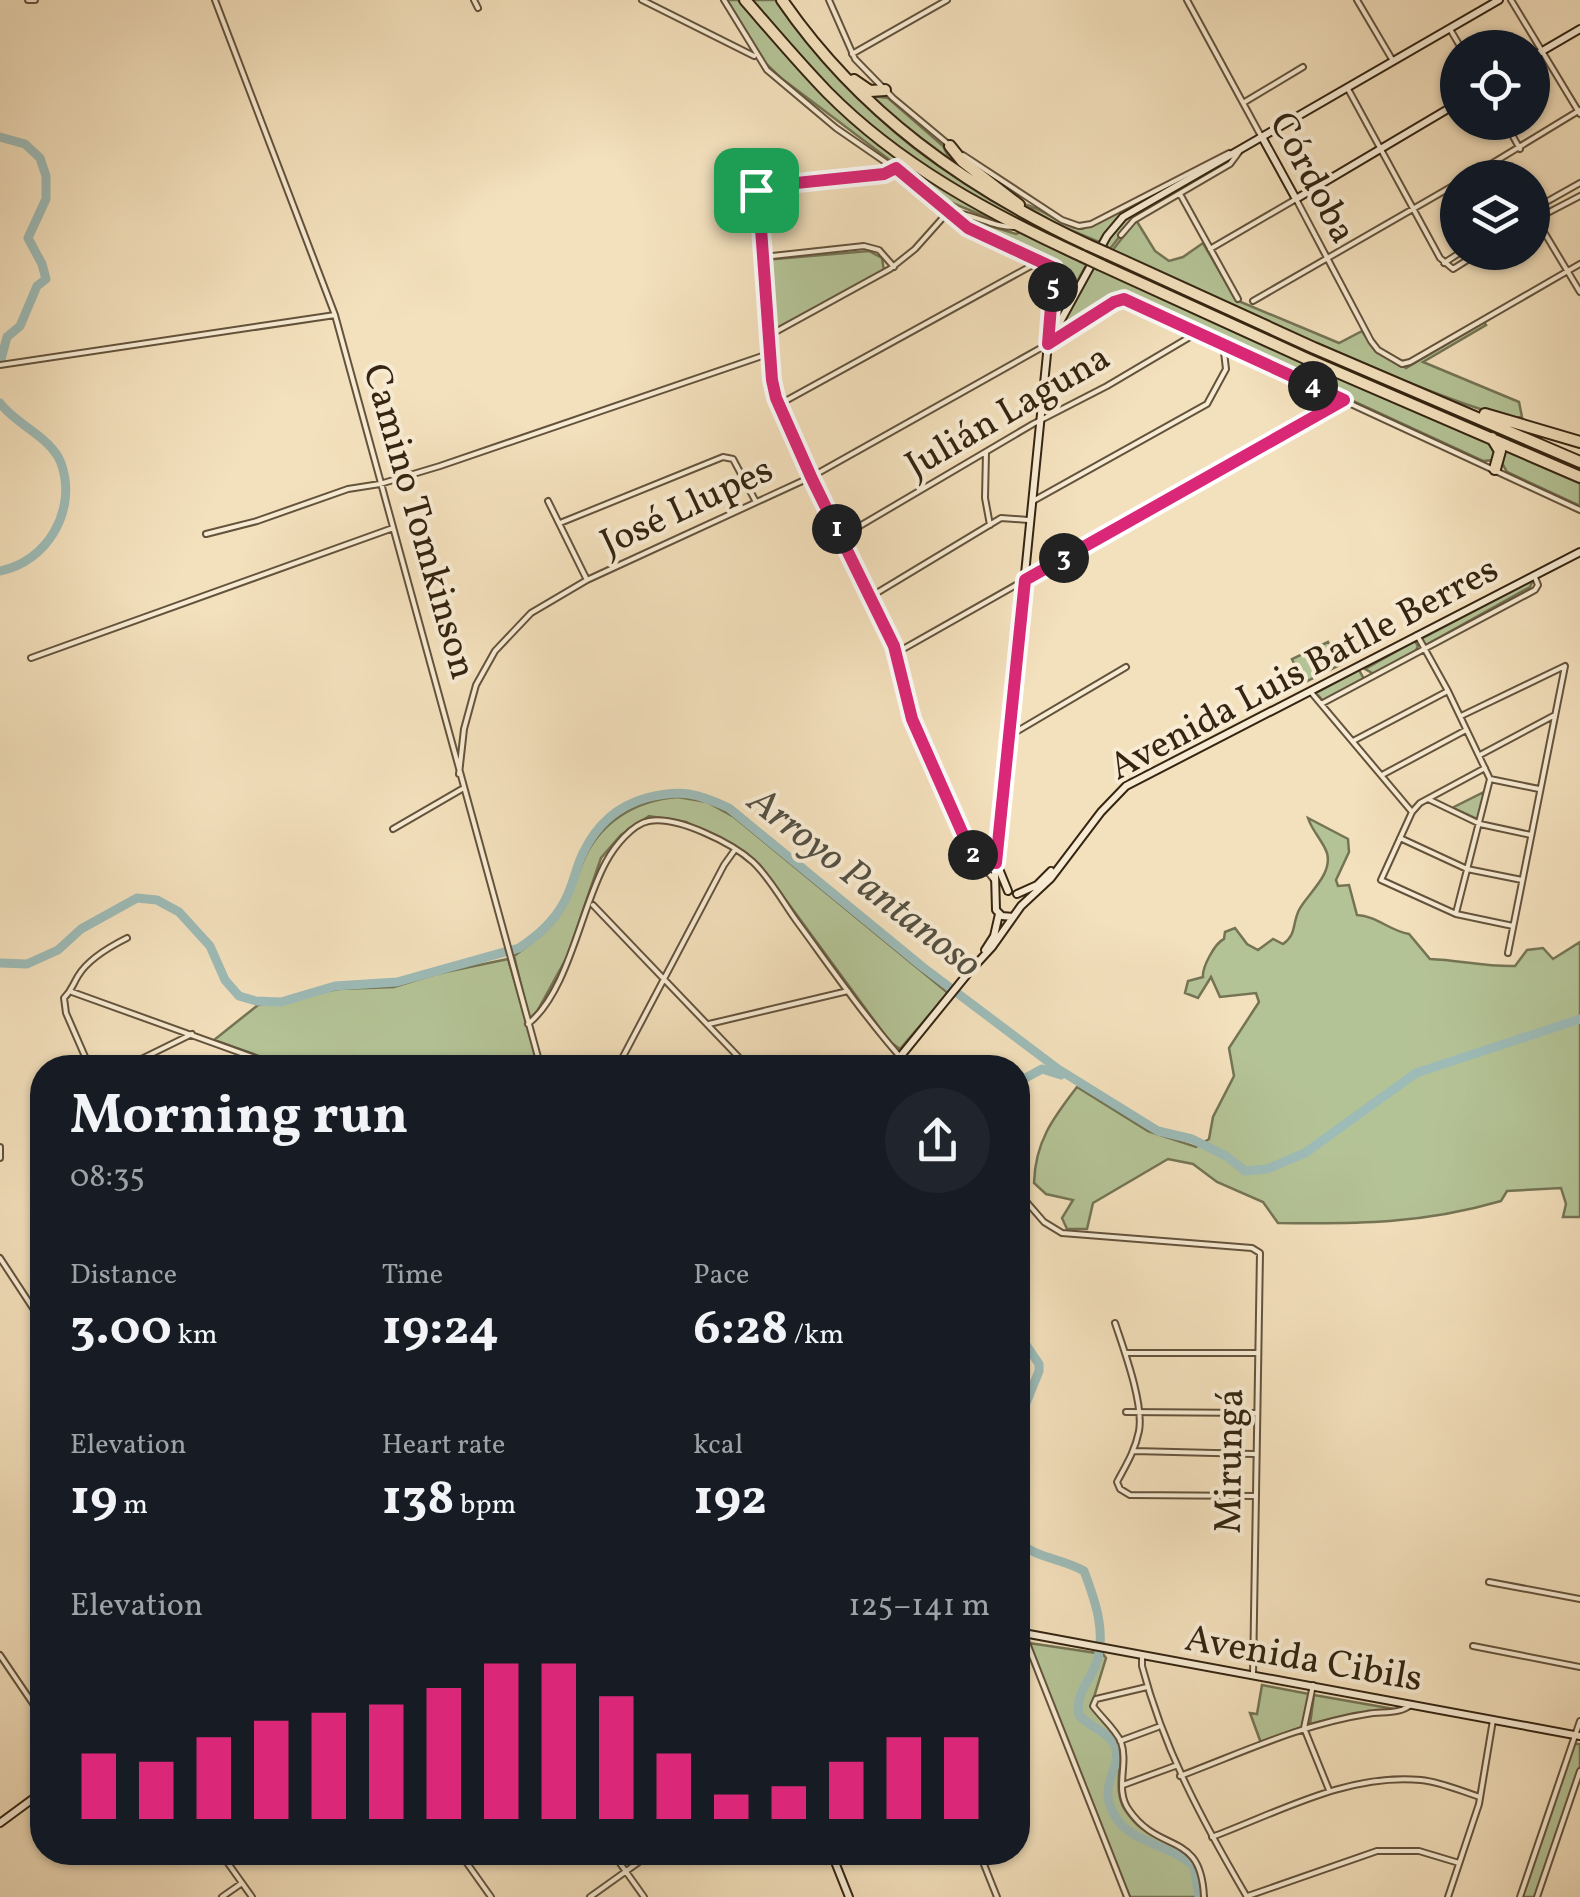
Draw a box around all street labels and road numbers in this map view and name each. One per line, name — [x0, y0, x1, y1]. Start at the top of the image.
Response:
street label: Córdoba — [1254, 104, 1368, 254]
street label: Julián Laguna — [897, 333, 1121, 493]
street label: Camino Tomkinson — [347, 358, 488, 686]
street label: José Llupes — [593, 445, 782, 571]
street label: Avenida Luis Batlle Berres — [1101, 545, 1509, 795]
street label: Mirungá — [1204, 1388, 1259, 1534]
street label: Avenida Cibils — [1180, 1613, 1426, 1707]

